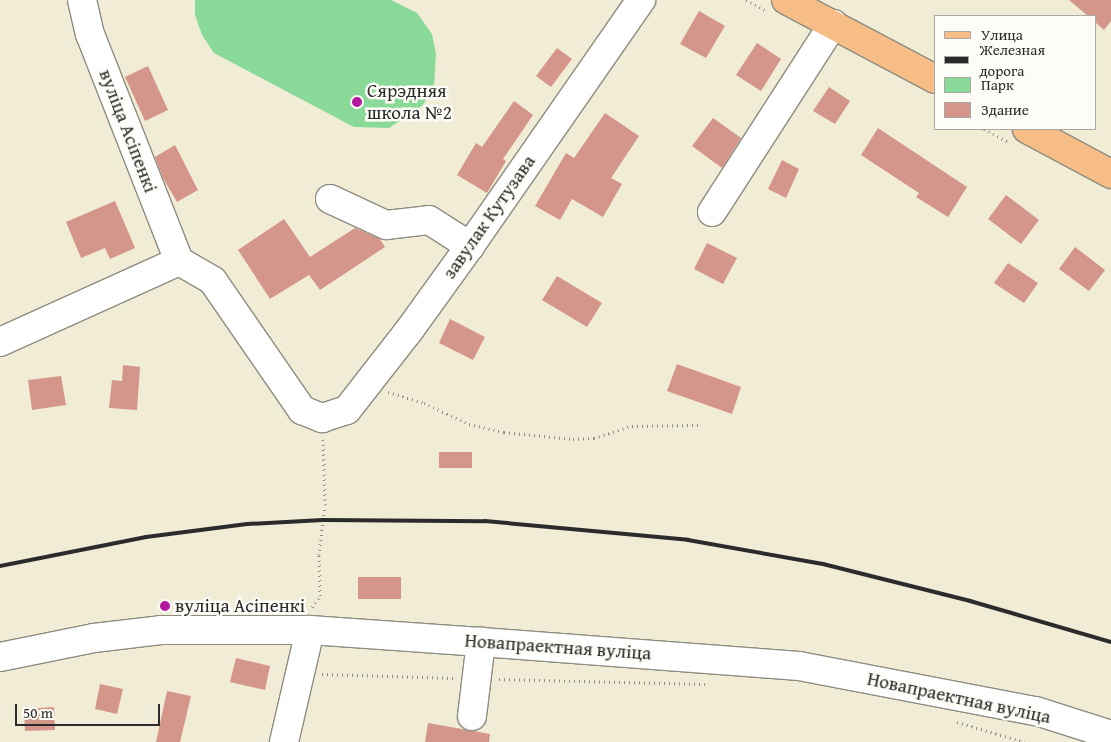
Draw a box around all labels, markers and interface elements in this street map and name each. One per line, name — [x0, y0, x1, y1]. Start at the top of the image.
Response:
legend — [934, 15, 1096, 130]
text: Улица — [981, 24, 1023, 45]
text: Железная дорога — [979, 39, 1045, 81]
street label: вуліца Асіпенкі — [94, 66, 162, 196]
text: Парк — [981, 74, 1014, 95]
place label: Сярэдняя школа №2 — [367, 80, 452, 124]
marker: Сярэдняя школа №2 — [351, 96, 363, 108]
text: Здание — [981, 99, 1029, 120]
street label: завулак Кутузава — [438, 151, 540, 283]
place label: вуліца Асіпенкі — [175, 595, 305, 617]
marker: вуліца Асіпенкі — [159, 600, 171, 612]
street label: Новапраектная вуліца — [464, 629, 652, 665]
street label: Новапраектная вуліца — [865, 667, 1053, 729]
scale bar — [18, 694, 162, 726]
text: 50 m — [23, 702, 53, 723]

